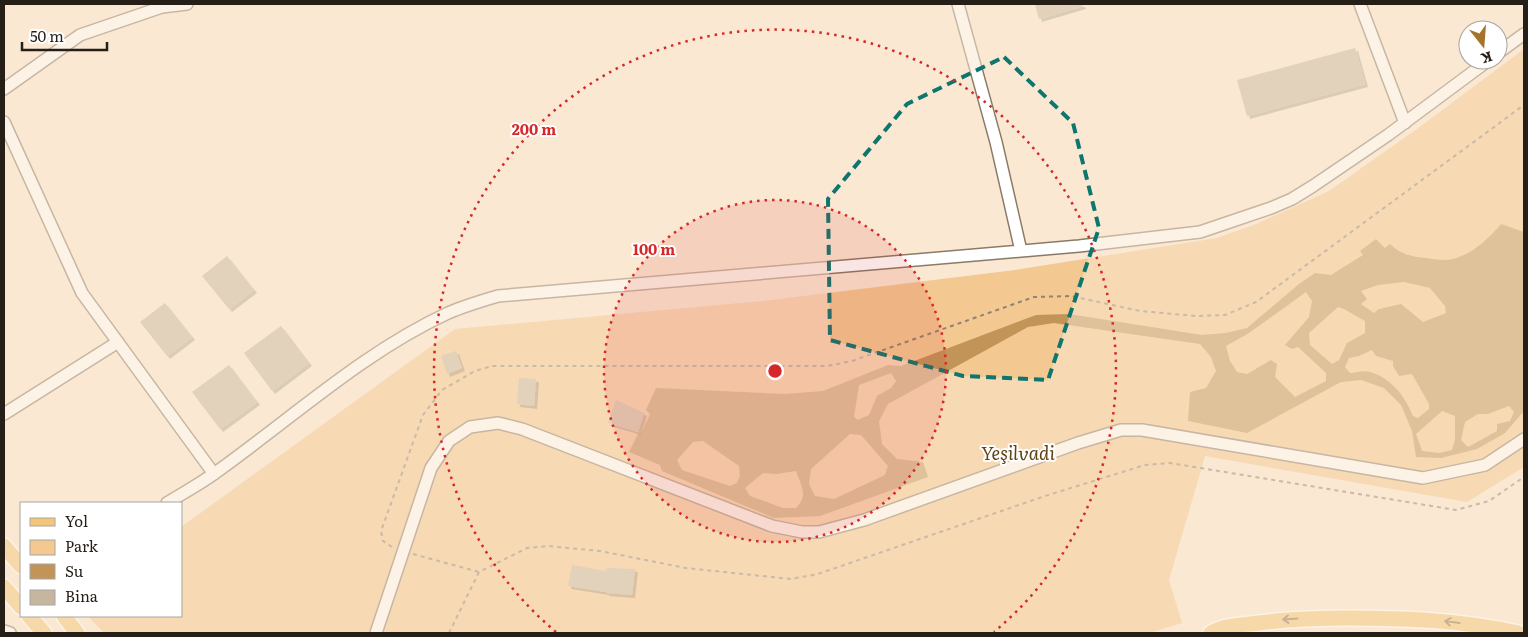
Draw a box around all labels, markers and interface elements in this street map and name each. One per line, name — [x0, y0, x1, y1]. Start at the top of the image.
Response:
scale bar — [22, 20, 108, 52]
north arrow — [1458, 20, 1508, 70]
text: 50 m — [30, 24, 64, 47]
text: K — [1479, 47, 1495, 70]
text: 200 m — [512, 117, 556, 140]
text: 100 m — [633, 237, 675, 260]
centre of rings — [766, 362, 784, 380]
park label: Yeşilvadi — [981, 439, 1055, 466]
legend — [20, 502, 182, 617]
text: Yol — [65, 509, 88, 532]
text: Park — [65, 534, 99, 557]
text: Su — [65, 559, 84, 582]
text: Bina — [65, 584, 99, 607]
one-way arrow — [1282, 615, 1298, 624]
one-way arrow — [1445, 617, 1461, 627]

